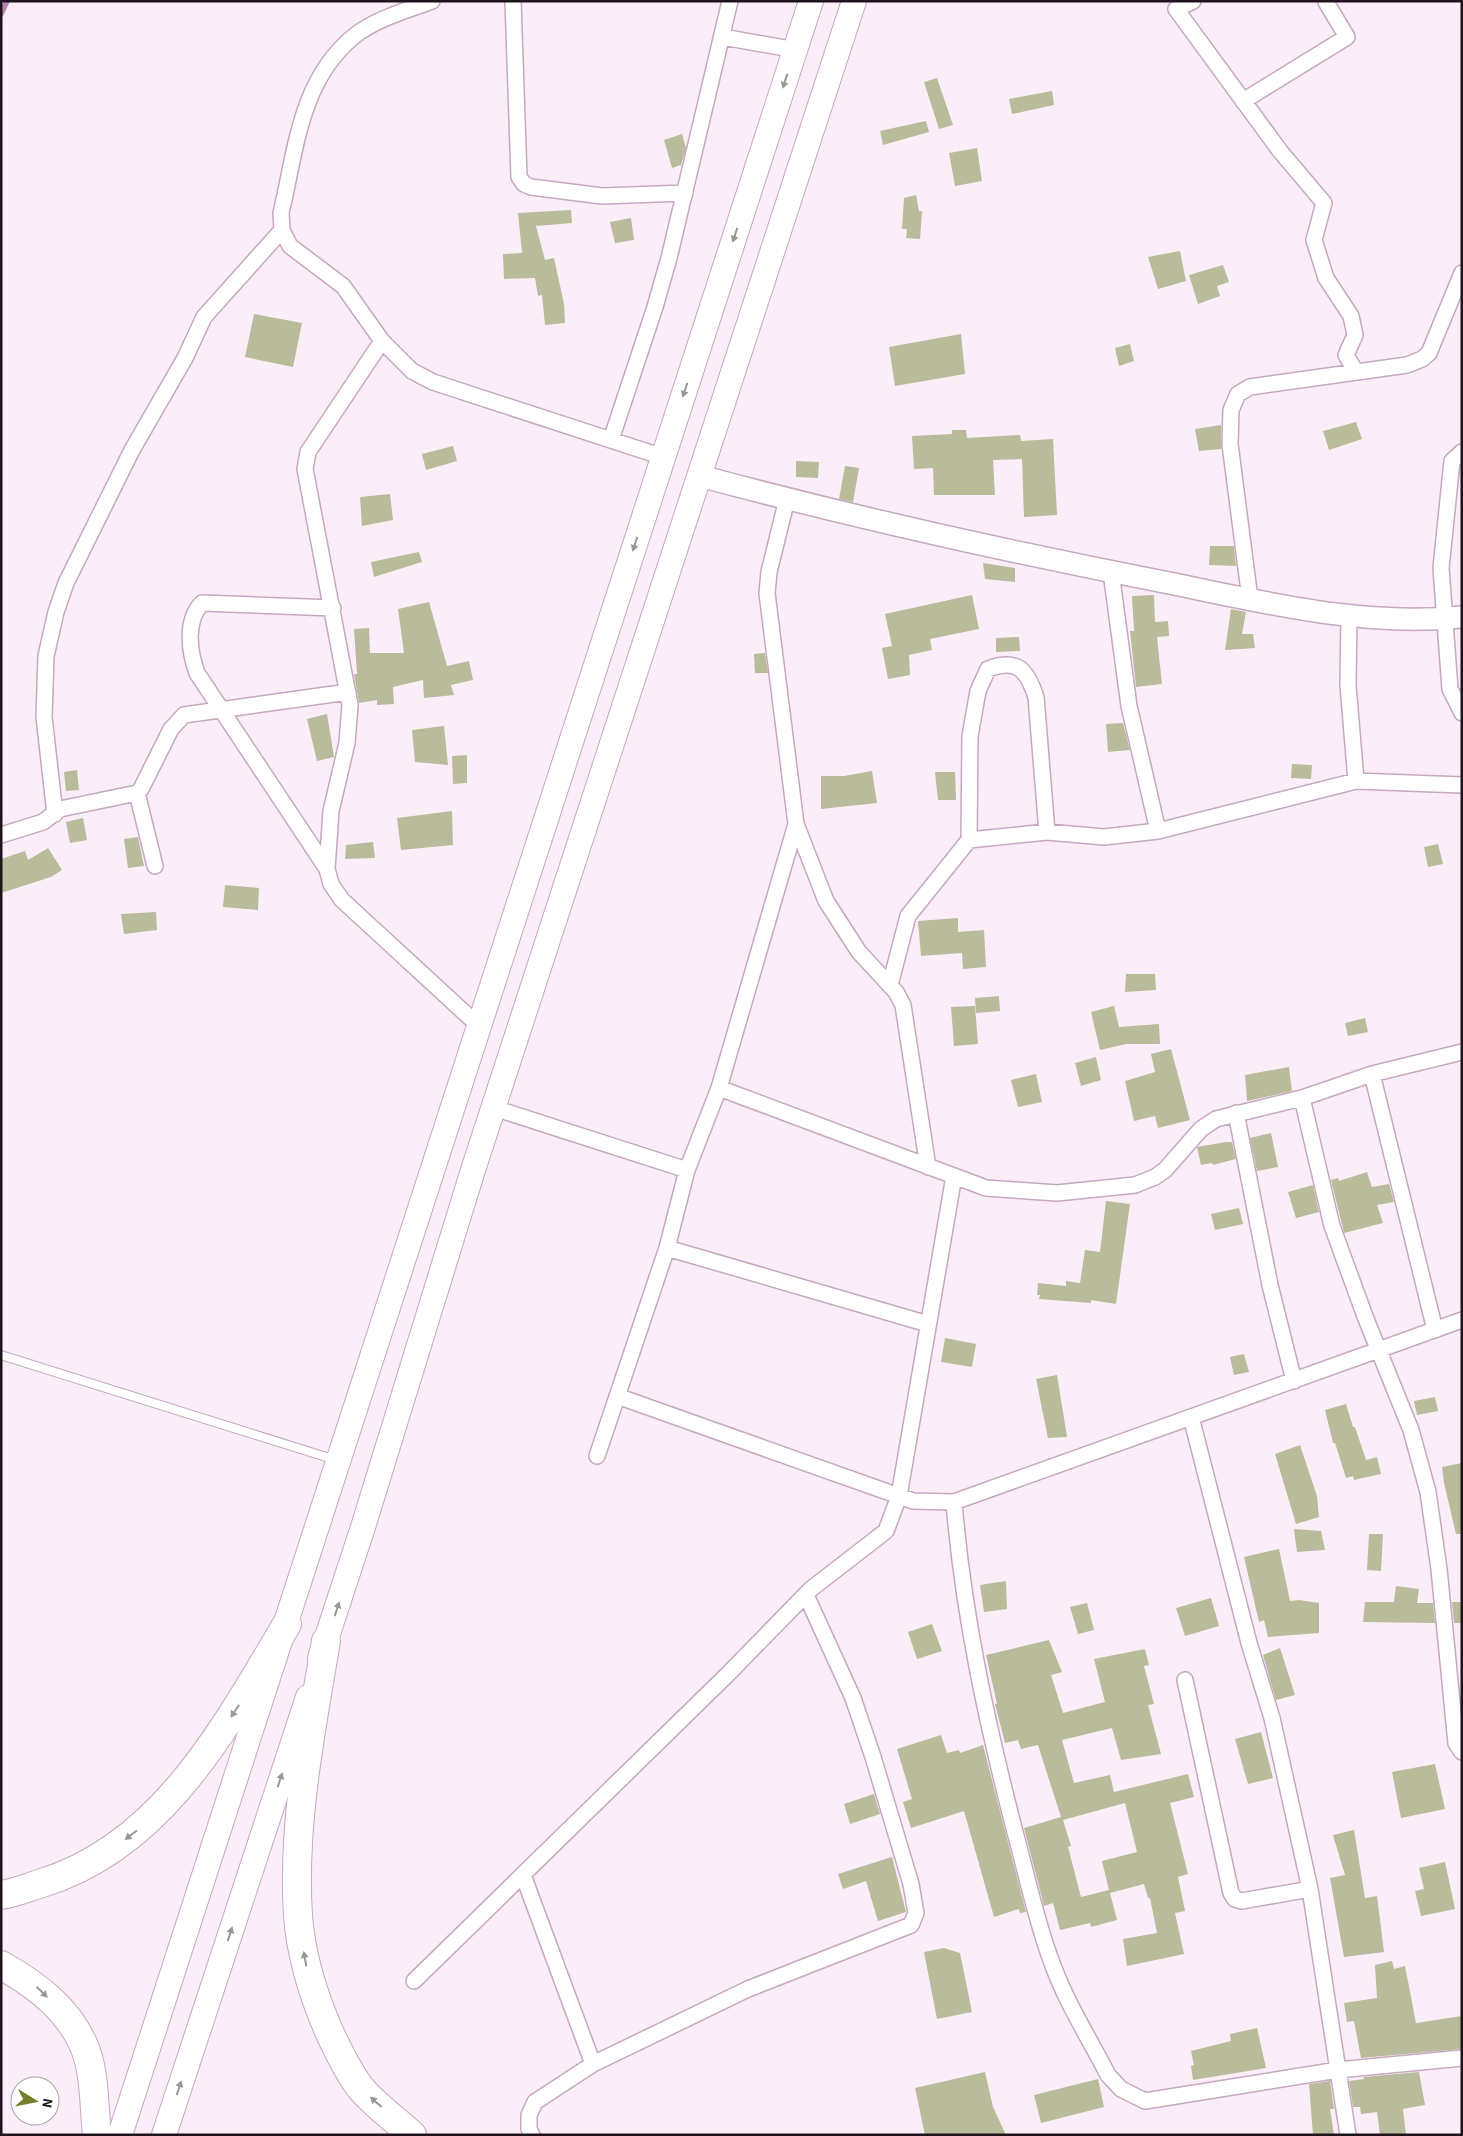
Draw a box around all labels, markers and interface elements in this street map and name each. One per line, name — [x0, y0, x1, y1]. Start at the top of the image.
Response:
one-way arrow — [781, 74, 789, 89]
one-way arrow — [731, 228, 738, 243]
one-way arrow — [681, 383, 689, 398]
one-way arrow — [630, 537, 638, 552]
one-way arrow — [333, 1601, 341, 1616]
one-way arrow — [230, 1704, 239, 1718]
one-way arrow — [277, 1772, 285, 1787]
one-way arrow — [125, 1829, 138, 1840]
one-way arrow — [226, 1926, 234, 1941]
one-way arrow — [301, 1950, 309, 1966]
one-way arrow — [35, 1986, 47, 1998]
north arrow — [10, 2076, 60, 2126]
one-way arrow — [176, 2081, 183, 2096]
one-way arrow — [370, 2096, 382, 2108]
text: N — [36, 2097, 57, 2109]

